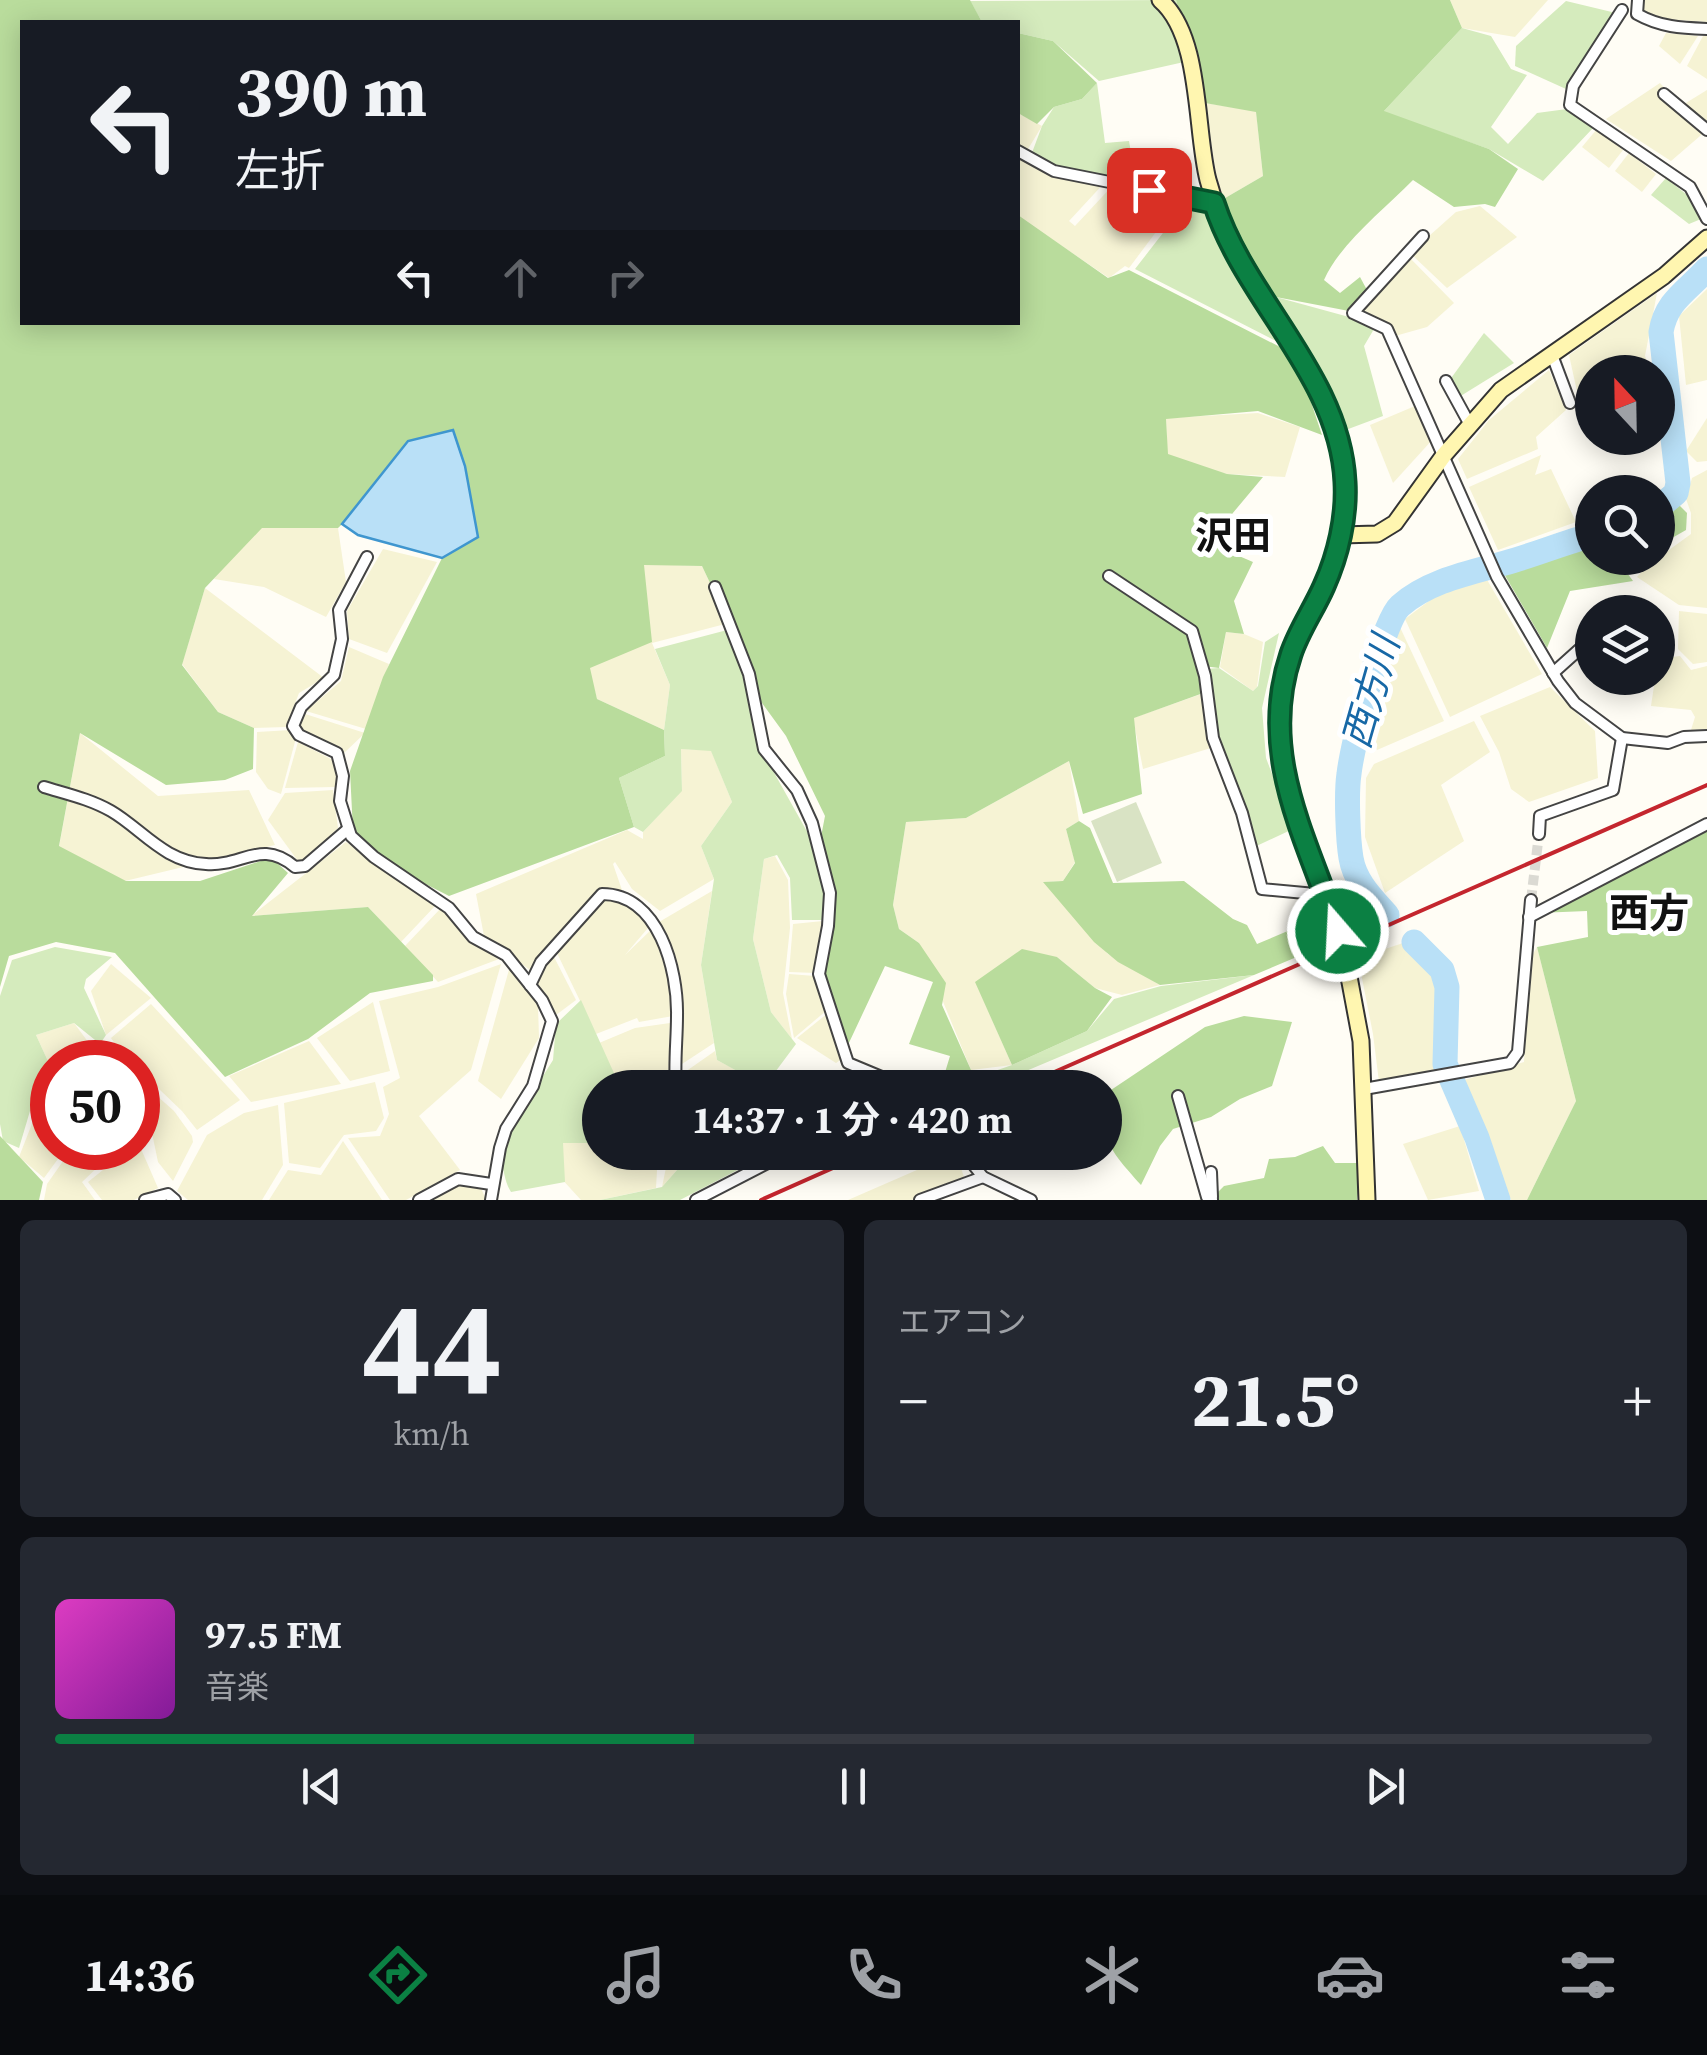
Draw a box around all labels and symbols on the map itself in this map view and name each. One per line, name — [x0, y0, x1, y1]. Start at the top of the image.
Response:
pin — [1107, 148, 1192, 233]
north arrow — [1575, 355, 1675, 455]
district label: 沢田 — [1195, 510, 1271, 562]
water label: 西方川 — [1330, 626, 1413, 754]
position arrow — [1286, 879, 1390, 983]
district label: 西方 — [1609, 886, 1689, 940]
speed limit sign: 50 — [30, 1040, 160, 1170]

